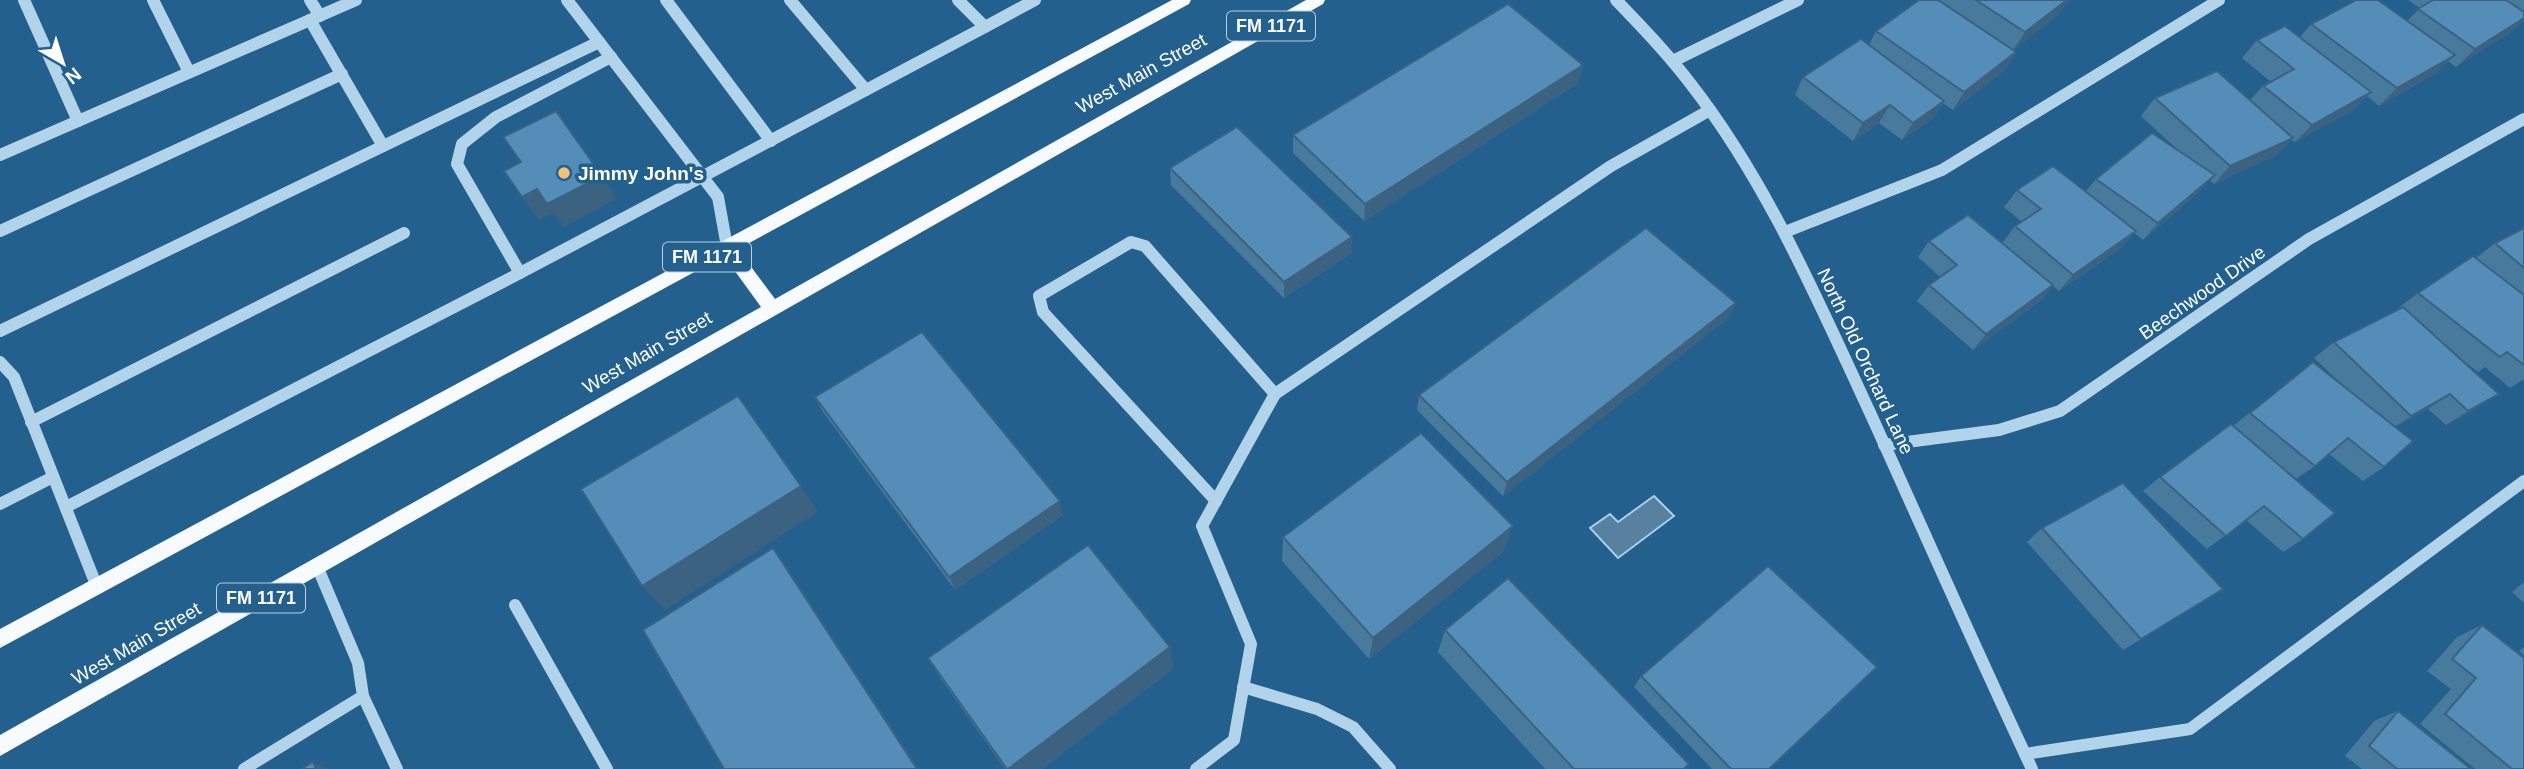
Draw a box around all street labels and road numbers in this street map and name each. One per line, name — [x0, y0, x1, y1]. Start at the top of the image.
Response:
road number: FM 1171 — [1227, 12, 1315, 41]
street label: West Main Street — [1073, 29, 1211, 118]
street label: Beechwood Drive — [2135, 241, 2269, 344]
road number: FM 1171 — [663, 243, 751, 272]
street label: North Old Orchard Lane — [1813, 265, 1918, 458]
street label: West Main Street — [579, 307, 716, 398]
road number: FM 1171 — [217, 584, 305, 612]
street label: West Main Street — [68, 598, 205, 689]

